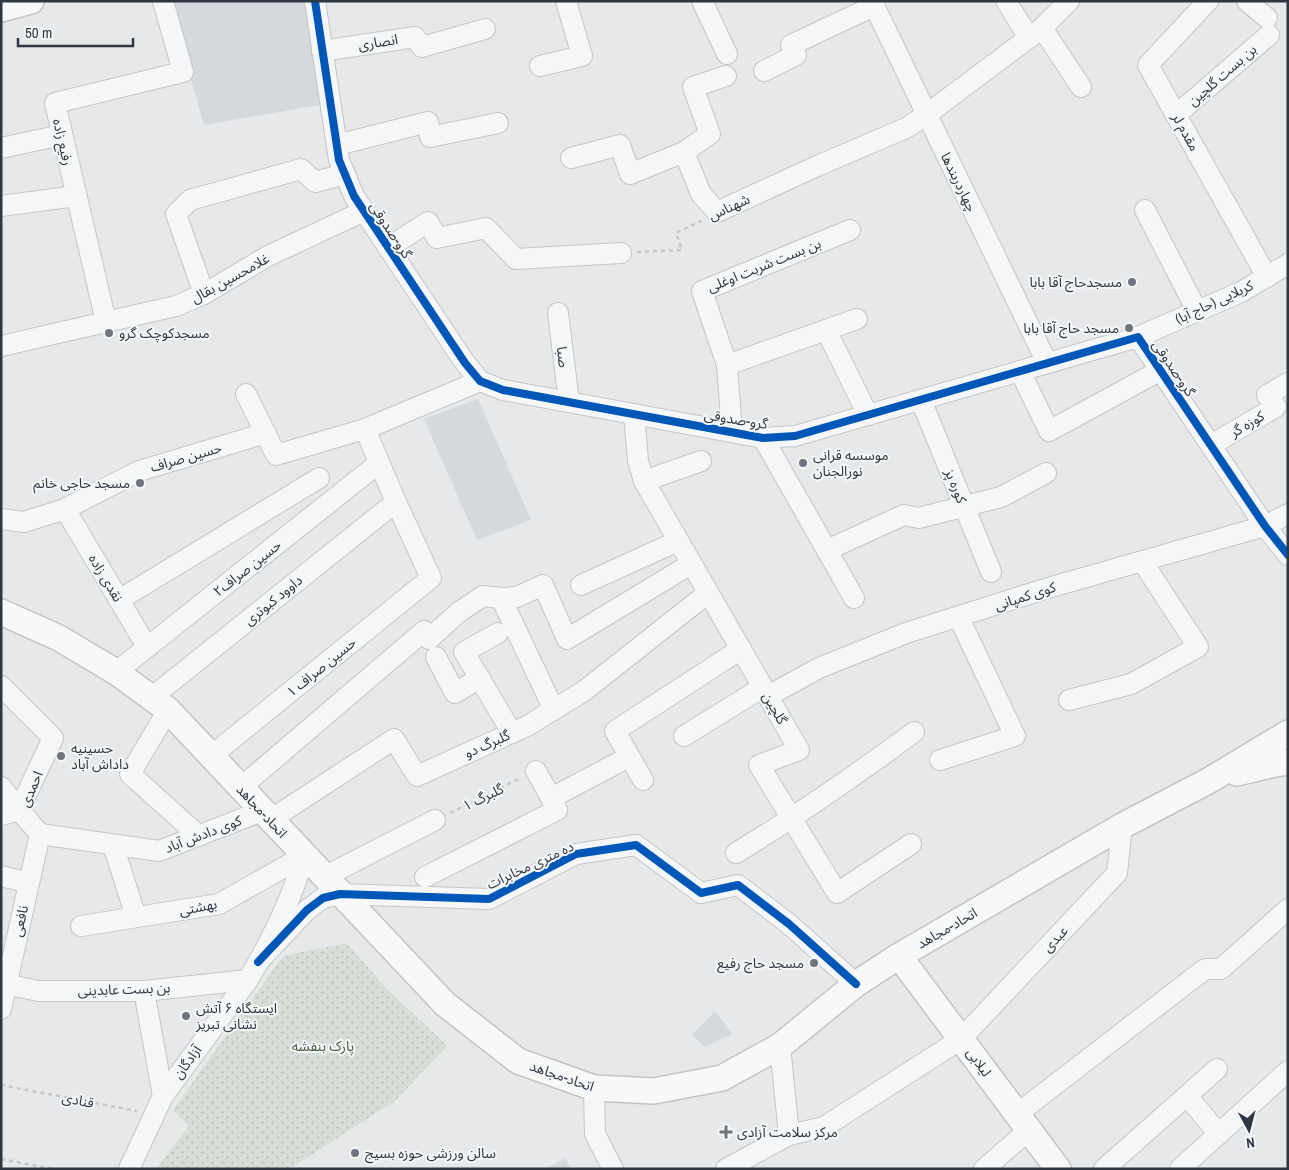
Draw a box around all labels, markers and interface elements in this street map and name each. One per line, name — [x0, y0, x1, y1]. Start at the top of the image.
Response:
scale bar — [18, 15, 132, 47]
text: 50 m — [25, 22, 52, 43]
street label: انصاری — [357, 30, 399, 54]
street label: بن بست گلچین — [1184, 40, 1261, 111]
street label: مقدم لر — [1166, 109, 1204, 155]
street label: رفیع زاده — [47, 117, 77, 168]
street label: چهاردربندها — [936, 149, 981, 215]
street label: شهناس — [705, 190, 753, 224]
street label: گرو-صدوقی — [366, 198, 416, 262]
street label: بن بست شربت اوغلی — [705, 234, 824, 296]
street label: غلامحسین بقال — [188, 249, 272, 307]
place label: مسجدحاج آقا بابا — [1029, 273, 1122, 293]
marker: مسجدحاج آقا بابا — [1126, 276, 1138, 288]
street label: کربلایی (حاج آبا) — [1172, 276, 1257, 330]
place label: مسجد حاج آقا بابا — [1023, 319, 1119, 339]
marker: مسجد حاج آقا بابا — [1123, 322, 1135, 334]
place label: مسجدکوچک گرو — [119, 324, 210, 343]
marker: مسجدکوچک گرو — [103, 327, 115, 339]
street label: گرو-صدوقی — [1149, 336, 1200, 400]
street label: صبا — [553, 345, 573, 369]
street label: گرو-صدوقی — [703, 405, 769, 433]
street label: کوزه گر — [1226, 407, 1268, 442]
street label: حسین صراف — [148, 438, 224, 476]
place label: موسسه قرانی نورالجنان — [813, 446, 889, 480]
marker: موسسه قرانی نورالجنان — [797, 457, 809, 469]
street label: کوره پز — [940, 465, 971, 506]
place label: مسجد حاجی خانم — [33, 474, 130, 494]
marker: مسجد حاجی خانم — [134, 477, 146, 489]
street label: حسین صراف۲ — [209, 536, 285, 600]
street label: نقدی زاده — [85, 551, 127, 605]
street label: داوود کبوتری — [240, 571, 306, 629]
street label: کوی کمپانی — [992, 578, 1059, 615]
street label: حسین صراف ۱ — [282, 633, 360, 701]
street label: گلچین — [758, 689, 792, 728]
street label: گلبرگ دو — [461, 726, 513, 762]
place label: حسینیه داداش آباد — [71, 739, 129, 773]
marker: حسینیه داداش آباد — [55, 750, 67, 762]
street label: احمدی — [15, 768, 47, 810]
street label: گلبرگ ۱ — [460, 779, 507, 815]
street label: اتحاد-مجاهد — [233, 780, 291, 842]
street label: کوی دادش آباد — [162, 811, 244, 857]
street label: ده متری مخابرات — [484, 837, 577, 893]
street label: بهشتی — [177, 894, 219, 919]
street label: نافعی — [8, 903, 32, 938]
street label: اتحاد-مجاهد — [914, 903, 980, 953]
street label: عبدی — [1038, 922, 1072, 956]
place label: مسجد حاج رفیع — [717, 954, 804, 974]
marker: مسجد حاج رفیع — [808, 957, 820, 969]
street label: بن بست عابدینی — [77, 978, 171, 1000]
place label: ایستگاه ۶ آتش نشانی تبریز — [195, 999, 277, 1033]
marker: ایستگاه ۶ آتش نشانی تبریز — [180, 1010, 192, 1022]
park label: پارک بنفشه — [292, 1037, 354, 1056]
street label: آزادگان — [169, 1041, 206, 1082]
street label: لیلابی — [963, 1044, 995, 1080]
street label: اتحاد-مجاهد — [527, 1057, 597, 1095]
street label: قنادی — [60, 1088, 96, 1112]
north arrow — [1224, 1105, 1274, 1155]
place label: مرکز سلامت آزادی — [737, 1123, 838, 1141]
marker: مرکز سلامت آزادی — [719, 1125, 733, 1139]
text: N — [1245, 1133, 1256, 1152]
place label: سالن ورزشی حوزه بسیج — [365, 1144, 496, 1164]
marker: سالن ورزشی حوزه بسیج — [349, 1147, 361, 1159]

